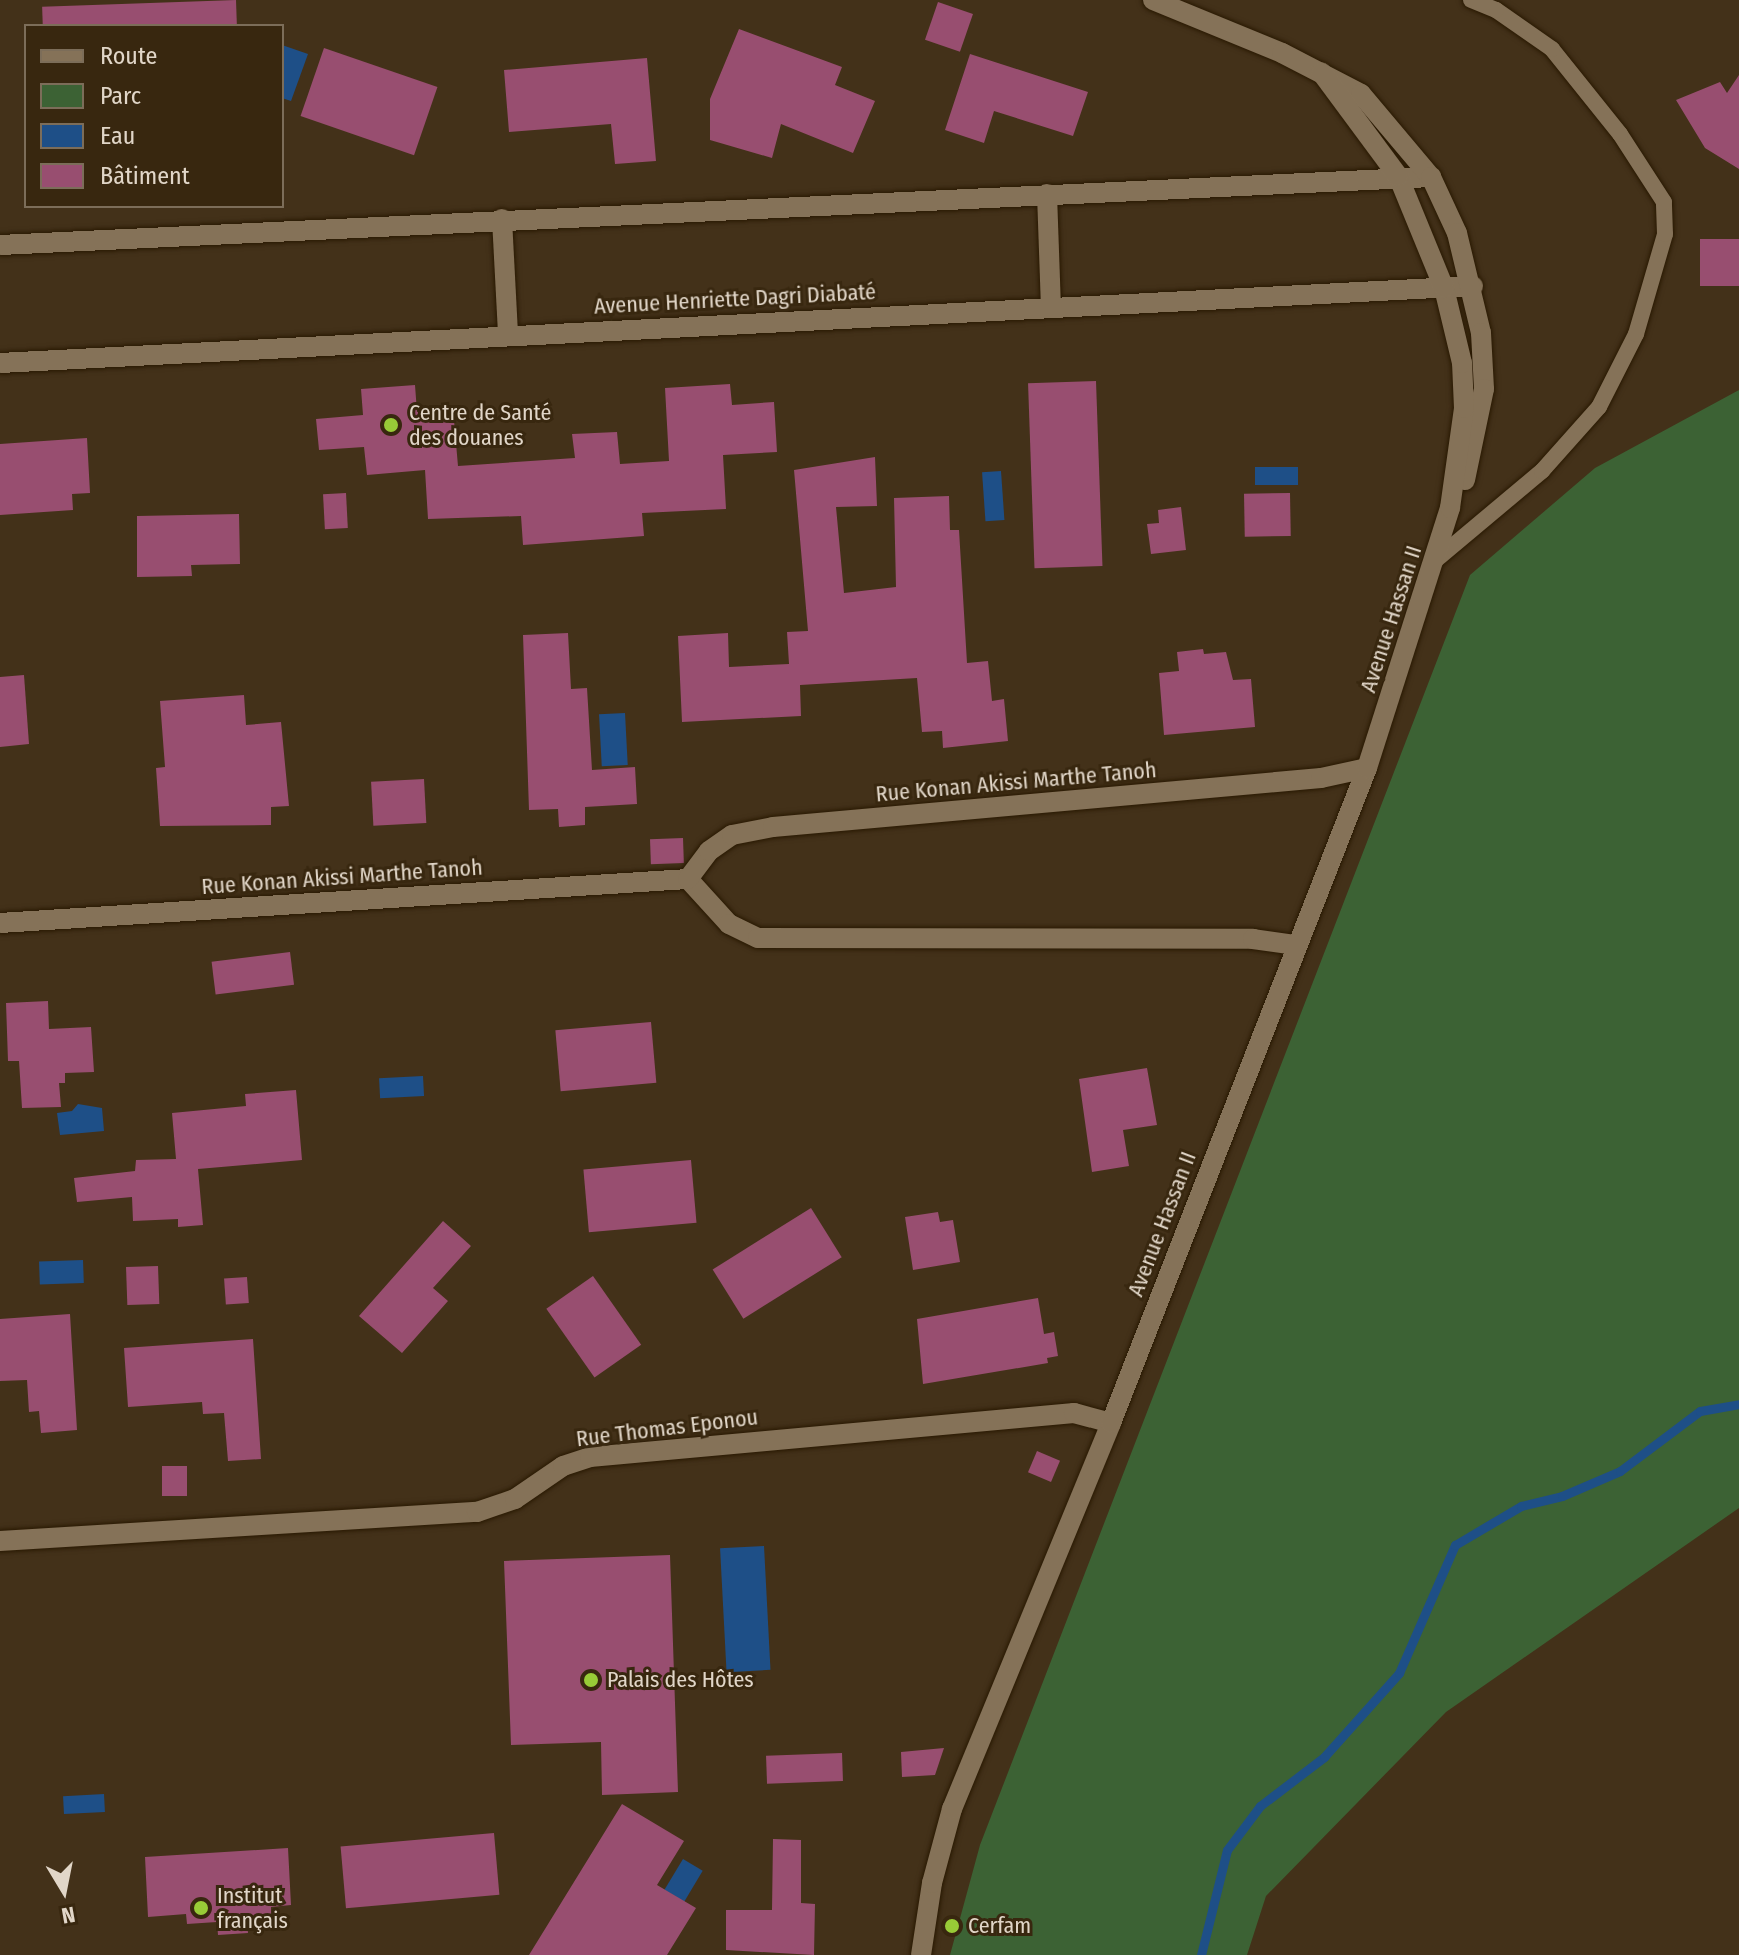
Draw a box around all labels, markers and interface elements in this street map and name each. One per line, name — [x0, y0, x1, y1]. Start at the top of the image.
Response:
legend — [24, 24, 284, 208]
text: Route — [100, 42, 157, 70]
text: Parc — [100, 82, 141, 110]
text: Eau — [100, 122, 135, 150]
text: Bâtiment — [100, 162, 190, 190]
street label: Avenue Henriette Dagri Diabaté — [593, 278, 877, 320]
place label: Centre de Santé des douanes — [409, 399, 551, 450]
marker: Centre de Santé des douanes — [380, 414, 402, 436]
street label: Avenue Hassan II — [1355, 542, 1427, 696]
street label: Rue Konan Akissi Marthe Tanoh — [874, 757, 1158, 807]
street label: Rue Konan Akissi Marthe Tanoh — [201, 854, 483, 900]
street label: Avenue Hassan II — [1122, 1148, 1202, 1300]
street label: Rue Thomas Eponou — [575, 1404, 759, 1452]
place label: Palais des Hôtes — [607, 1667, 754, 1693]
marker: Palais des Hôtes — [582, 1671, 600, 1689]
north arrow — [24, 1851, 104, 1931]
place label: Institut français — [217, 1882, 288, 1934]
marker: Institut français — [192, 1899, 210, 1917]
text: N — [59, 1901, 77, 1930]
place label: Cerfam — [968, 1913, 1031, 1939]
marker: Cerfam — [943, 1917, 961, 1935]

